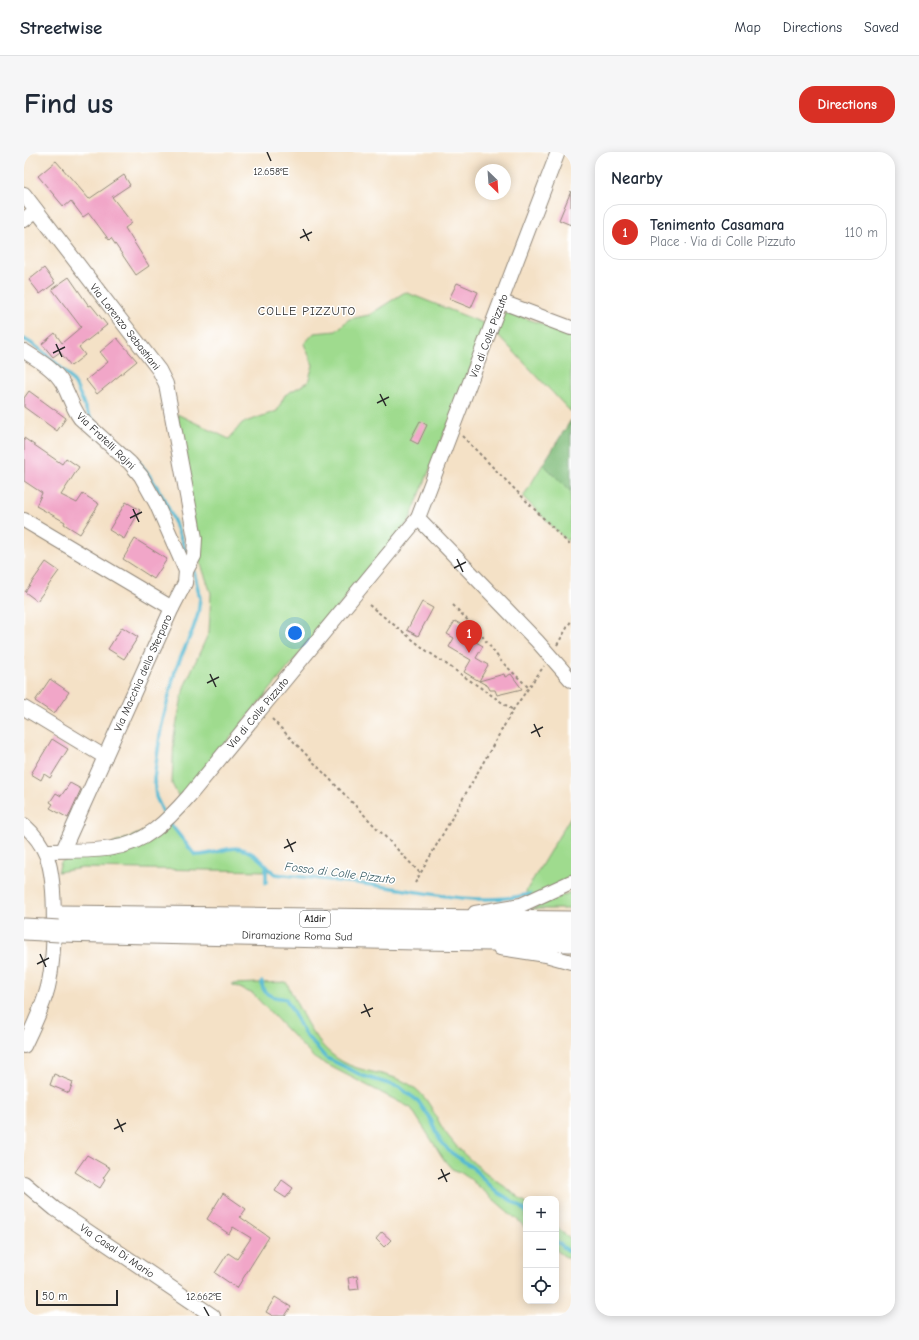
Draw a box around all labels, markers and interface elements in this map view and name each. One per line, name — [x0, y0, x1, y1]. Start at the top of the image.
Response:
text: Streetwise — [20, 17, 102, 39]
text: Map — [734, 19, 761, 36]
text: Directions — [783, 19, 842, 36]
text: Saved — [864, 19, 899, 36]
button: Directions — [799, 86, 895, 123]
text: Find us — [24, 88, 113, 120]
north arrow — [475, 164, 511, 200]
text: 12.658°E — [253, 166, 289, 178]
text: Nearby — [611, 169, 662, 188]
text: Tenimento Casamara — [650, 216, 784, 234]
text: 1 — [622, 225, 628, 240]
text: 110 m — [845, 225, 878, 240]
text: Place · Via di Colle Pizzuto — [650, 234, 796, 249]
street label: Via Lorenzo Sebastiani — [87, 281, 163, 373]
street label: Via di Colle Pizzuto — [467, 292, 511, 380]
district label: COLLE PIZZUTO — [258, 304, 356, 318]
street label: Via Fratelli Rojni — [74, 410, 138, 472]
street label: Via Macchia dello Sterparo — [111, 612, 175, 734]
pin: 1 — [456, 620, 482, 653]
your location — [285, 623, 305, 643]
street label: Via di Colle Pizzuto — [224, 675, 292, 751]
water label: Fosso di Colle Pizzuto — [284, 859, 396, 887]
road number: A1dir — [300, 911, 330, 927]
street label: Diramazione Roma Sud — [242, 929, 353, 943]
map controls — [523, 1196, 559, 1304]
button: + — [523, 1196, 559, 1232]
street label: Via Casal Di Mario — [77, 1221, 157, 1281]
button: − — [523, 1232, 559, 1268]
button: locate — [523, 1268, 559, 1304]
scale bar — [36, 1288, 118, 1307]
text: 50 m — [42, 1290, 67, 1303]
text: 12.662°E — [186, 1291, 222, 1303]

